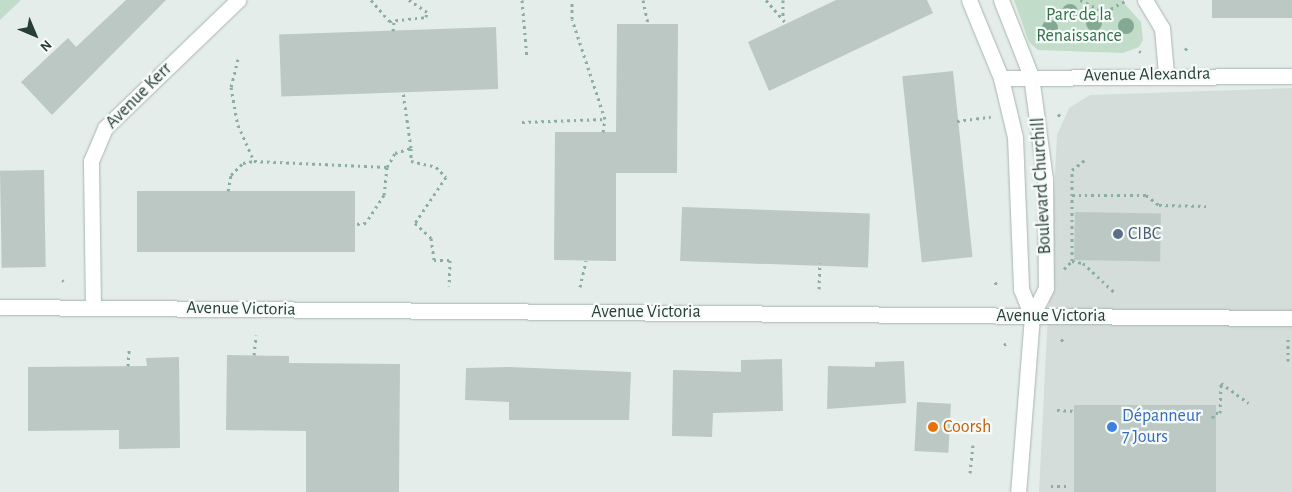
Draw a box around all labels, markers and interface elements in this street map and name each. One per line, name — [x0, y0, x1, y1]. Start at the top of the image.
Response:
park label: Parc de la Renaissance — [1036, 5, 1122, 48]
north arrow — [10, 10, 60, 60]
text: N — [37, 37, 54, 54]
street label: Avenue Kerr — [101, 58, 177, 134]
street label: Avenue Alexandra — [1083, 63, 1211, 87]
street label: Boulevard Churchill — [1028, 117, 1056, 255]
place label: CIBC — [1128, 223, 1161, 245]
marker: CIBC — [1112, 228, 1124, 240]
street label: Avenue Victoria — [186, 297, 296, 321]
street label: Avenue Victoria — [591, 301, 701, 323]
street label: Avenue Victoria — [996, 305, 1106, 327]
place label: Dépanneur 7 Jours — [1122, 406, 1201, 448]
place label: Coorsh — [943, 416, 991, 438]
marker: Coorsh — [927, 421, 939, 433]
marker: Dépanneur 7 Jours — [1106, 421, 1118, 433]

